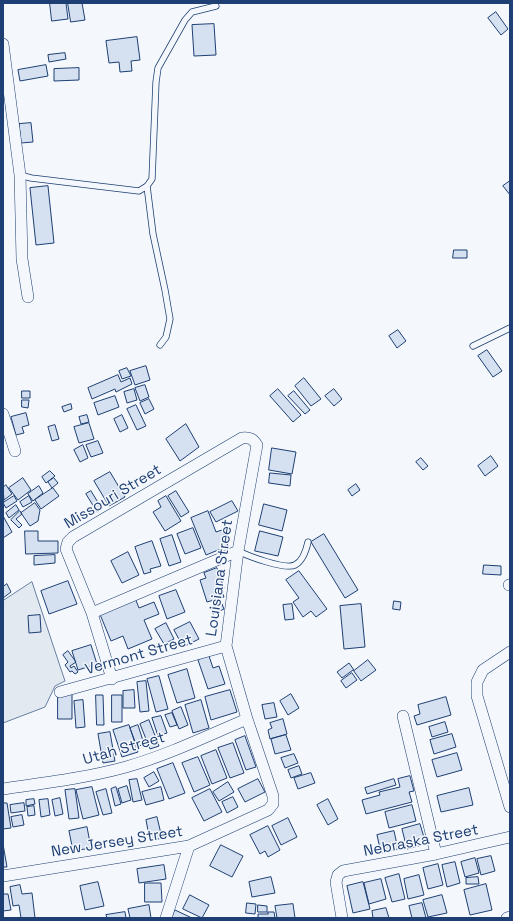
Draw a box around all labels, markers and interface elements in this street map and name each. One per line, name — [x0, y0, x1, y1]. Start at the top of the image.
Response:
street label: Missouri Street — [61, 461, 165, 533]
street label: Louisiana Street — [203, 518, 237, 638]
street label: Vermont Street — [83, 631, 195, 679]
street label: Utah Street — [81, 729, 167, 769]
street label: Nebraska Street — [362, 821, 480, 861]
street label: New Jersey Street — [50, 823, 184, 861]

